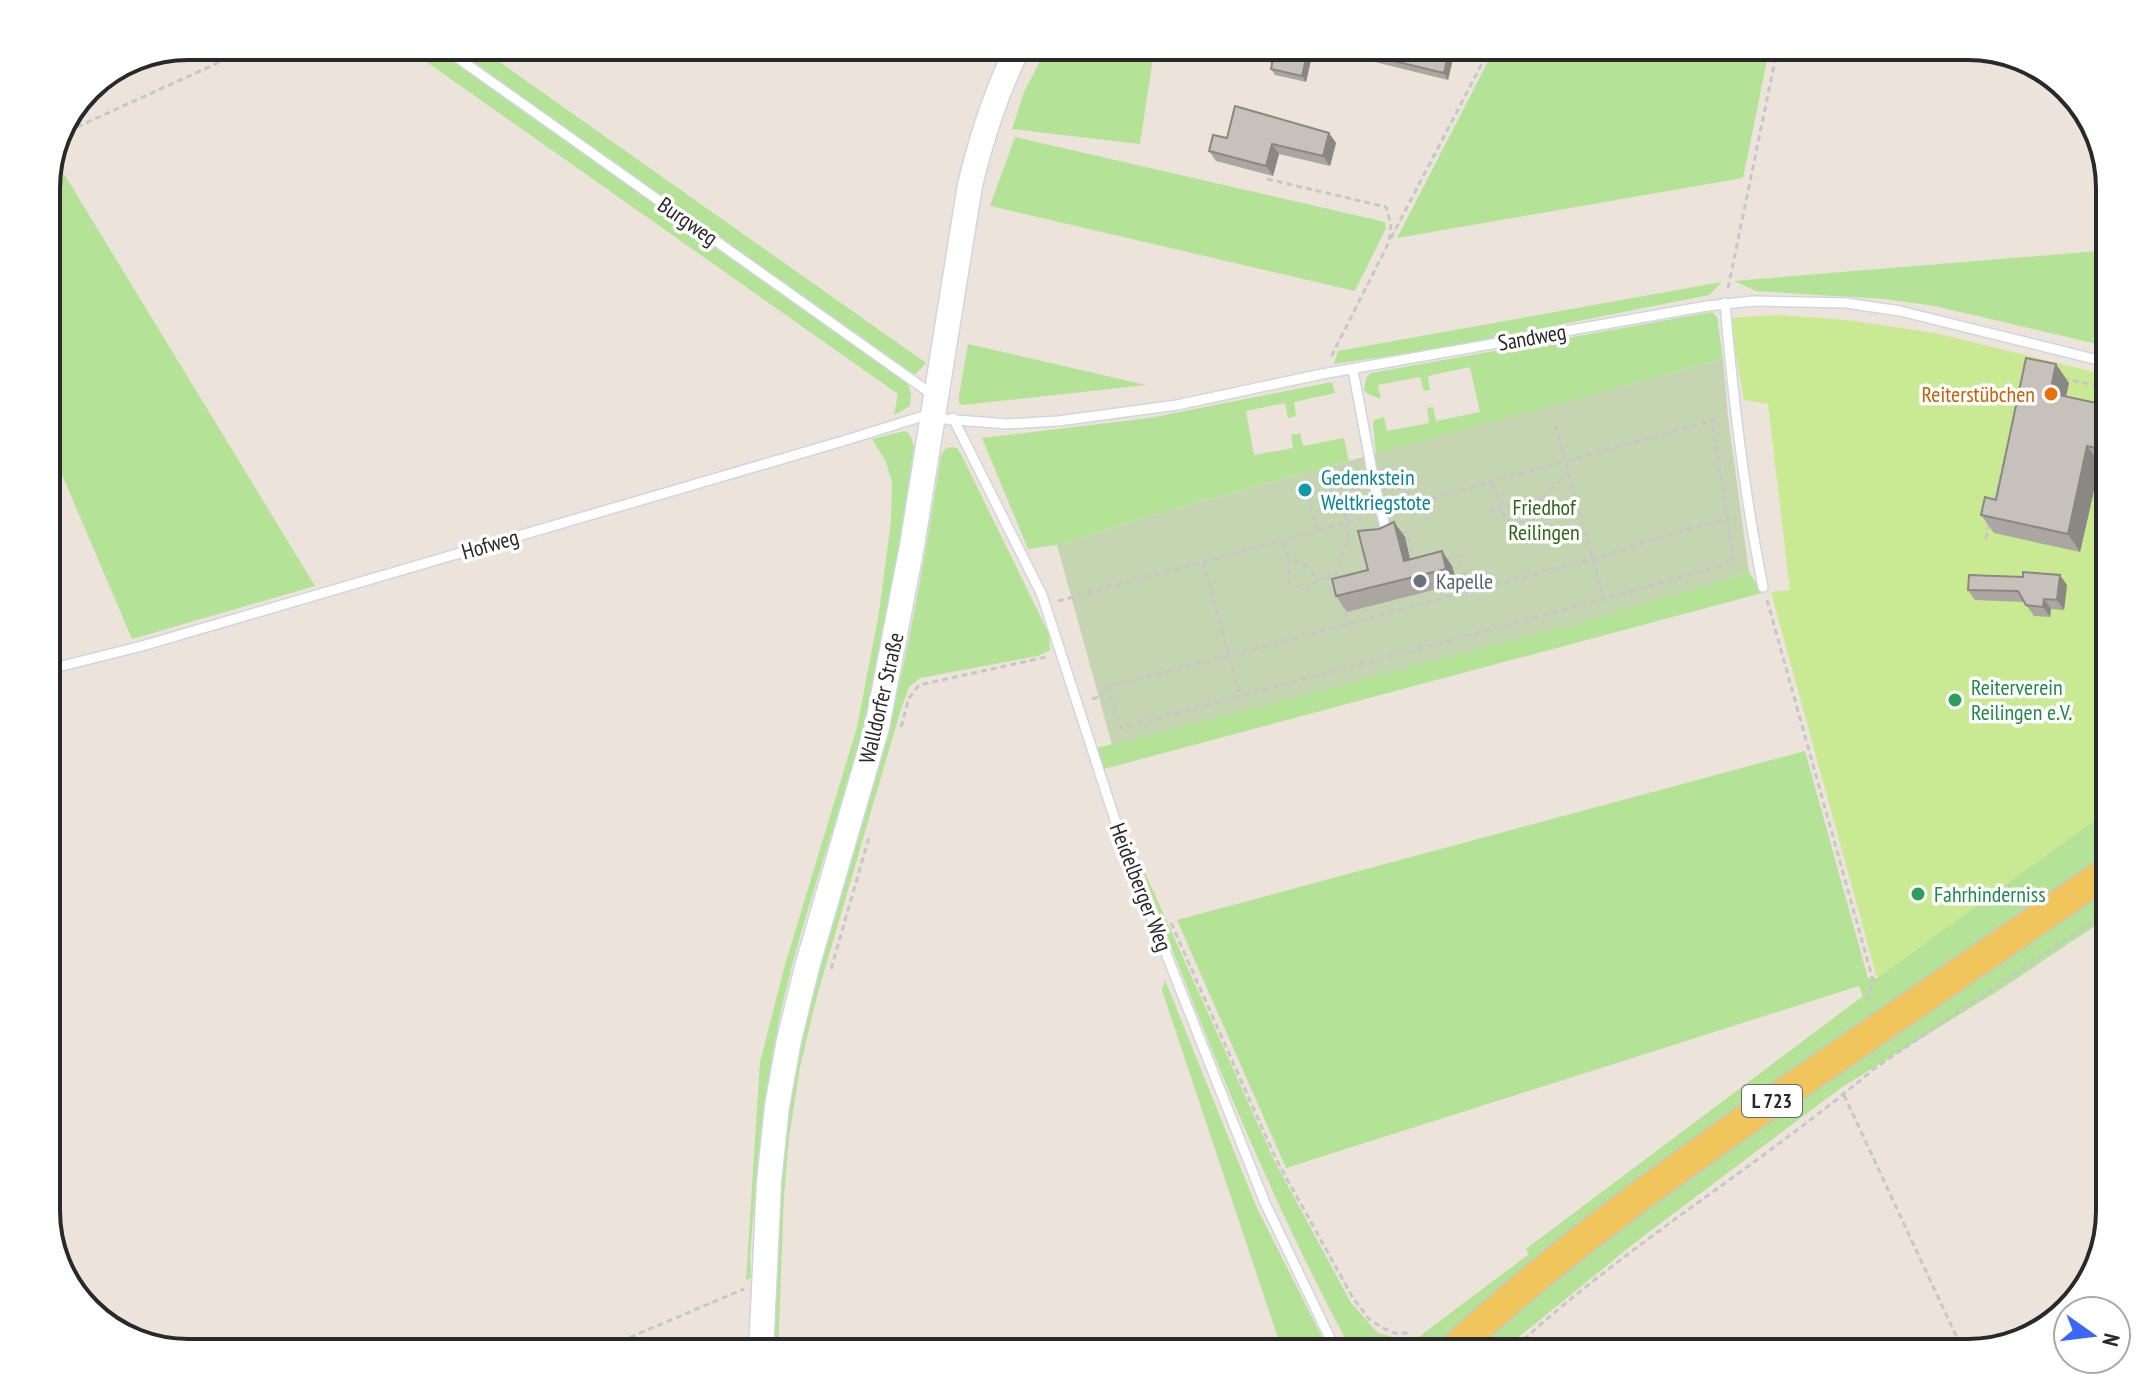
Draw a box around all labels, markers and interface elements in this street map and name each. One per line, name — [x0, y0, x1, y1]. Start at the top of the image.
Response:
street label: Burgweg — [653, 190, 723, 252]
street label: Sandweg — [1496, 317, 1568, 357]
place label: Reiterstübchen — [1922, 380, 2035, 408]
marker: Reiterstübchen — [2042, 385, 2060, 403]
place label: Gedenkstein Weltkriegstote — [1321, 463, 1431, 516]
marker: Gedenkstein Weltkriegstote — [1296, 481, 1314, 499]
park label: Friedhof Reilingen — [1508, 493, 1580, 546]
street label: Hofweg — [458, 523, 522, 565]
place label: Kapelle — [1436, 567, 1493, 595]
marker: Kapelle — [1411, 572, 1429, 590]
street label: Walldorfer Straße — [852, 630, 910, 766]
place label: Reiterverein Reilingen e.V. — [1971, 673, 2072, 726]
marker: Reiterverein Reilingen e.V. — [1946, 691, 1964, 709]
street label: Heidelberger Weg — [1104, 819, 1178, 955]
place label: Fahrhinderniss — [1934, 880, 2046, 908]
marker: Fahrhinderniss — [1909, 885, 1927, 903]
road number: L 723 — [1742, 1085, 1802, 1117]
north arrow — [2052, 1295, 2132, 1375]
text: N — [2096, 1331, 2126, 1349]

